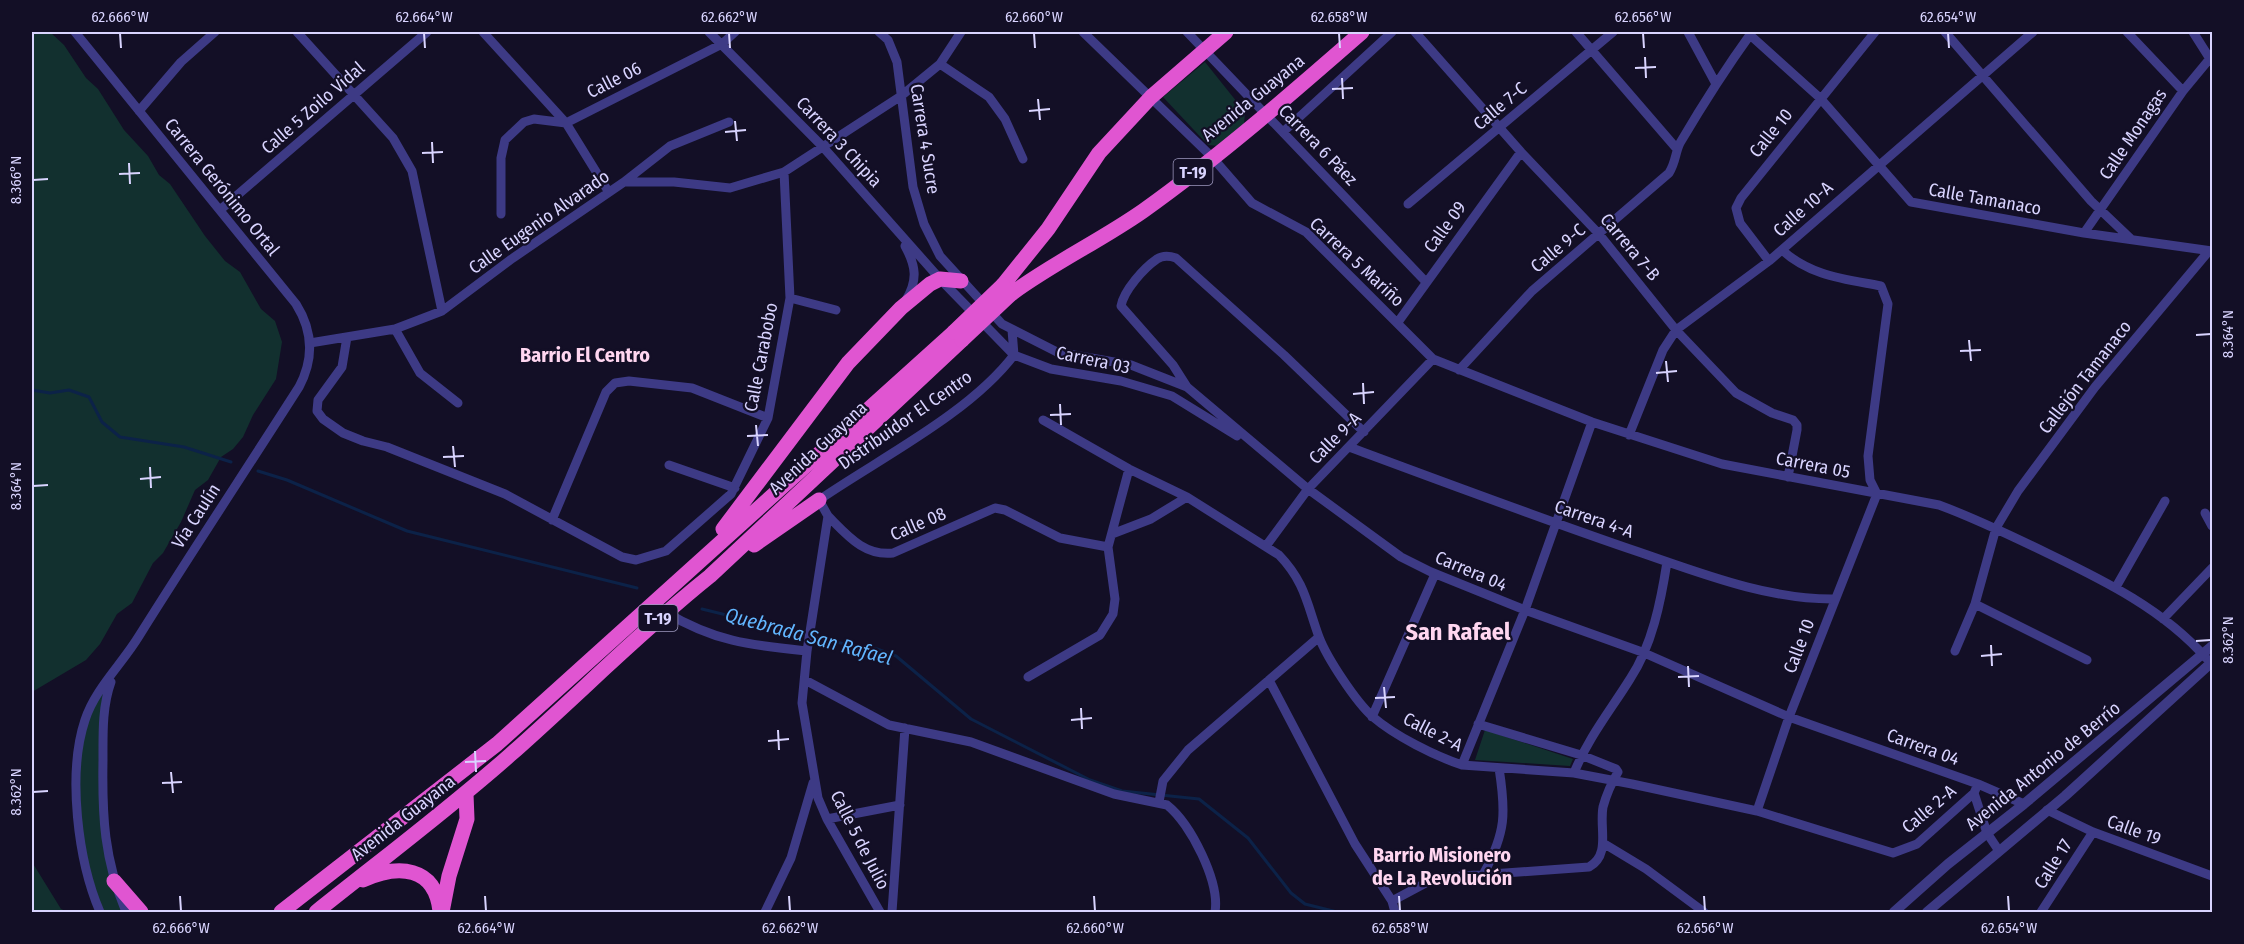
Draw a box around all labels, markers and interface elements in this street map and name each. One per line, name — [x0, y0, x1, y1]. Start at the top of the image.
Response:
text: 62.666°W — [91, 8, 149, 26]
text: 62.664°W — [395, 8, 453, 26]
text: 62.662°W — [701, 8, 757, 26]
text: 62.660°W — [1005, 8, 1063, 26]
text: 62.658°W — [1311, 8, 1367, 26]
text: 62.656°W — [1615, 8, 1671, 26]
text: 62.654°W — [1920, 8, 1976, 26]
street label: Avenida Guayana — [1197, 50, 1309, 146]
street label: Calle 5 Zoilo Vidal — [257, 57, 369, 159]
street label: Calle 06 — [583, 57, 645, 103]
street label: Calle 7-C — [1469, 77, 1531, 135]
street label: Carrera 4 Sucre — [905, 82, 945, 196]
street label: Calle Monagas — [2095, 84, 2172, 184]
street label: Carrera 3 Chipia — [791, 92, 887, 192]
street label: Carrera 6 Páez — [1274, 100, 1362, 190]
street label: Calle 10 — [1745, 104, 1797, 162]
street label: Carrera Gerónimo Ortal — [160, 114, 284, 260]
text: 8.366°N — [7, 156, 25, 204]
road number: T-19 — [1174, 159, 1212, 185]
street label: Calle Eugenio Alvarado — [464, 165, 614, 279]
street label: Calle 10-A — [1769, 176, 1838, 241]
street label: Calle Tamanaco — [1927, 178, 2043, 220]
street label: Calle 09 — [1419, 197, 1471, 257]
street label: Carrera 7-B — [1595, 209, 1665, 285]
street label: Carrera 5 Mariño — [1305, 213, 1409, 311]
street label: Calle 9-C — [1526, 219, 1590, 277]
street label: Calle Carabobo — [740, 301, 782, 413]
text: 8.364°N — [2219, 310, 2237, 358]
street label: Callejón Tamanaco — [2034, 316, 2136, 438]
street label: Carrera 03 — [1054, 341, 1132, 379]
district label: Barrio El Centro — [520, 343, 650, 367]
street label: Distribuidor El Centro — [834, 366, 976, 474]
street label: Avenida Guayana — [764, 397, 872, 499]
street label: Calle 9-A — [1304, 407, 1366, 469]
street label: Carrera 05 — [1774, 447, 1852, 483]
text: 8.364°N — [7, 462, 25, 510]
street label: Vía Caulín — [167, 479, 225, 553]
street label: Carrera 4-A — [1552, 495, 1637, 543]
street label: Calle 08 — [887, 502, 949, 546]
street label: Carrera 04 — [1432, 546, 1510, 596]
water label: Quebrada San Rafael — [723, 602, 895, 670]
road number: T-19 — [638, 605, 678, 631]
street label: Calle 10 — [1779, 616, 1819, 676]
text: 8.362°N — [2219, 616, 2237, 664]
district label: San Rafael — [1405, 618, 1511, 646]
street label: Avenida Antonio de Berrío — [1961, 697, 2125, 835]
street label: Calle 2-A — [1399, 708, 1467, 757]
street label: Carrera 04 — [1884, 724, 1963, 770]
text: 8.362°N — [7, 768, 25, 816]
street label: Avenida Guayana — [347, 770, 460, 866]
street label: Calle 2-A — [1897, 780, 1961, 838]
street label: Calle 5 de Julio — [826, 787, 894, 893]
street label: Calle 19 — [2104, 810, 2164, 850]
street label: Calle 17 — [2029, 835, 2077, 893]
district label: Barrio Misionero de La Revolución — [1372, 843, 1512, 890]
text: 62.666°W — [152, 919, 210, 937]
text: 62.664°W — [457, 919, 515, 937]
text: 62.662°W — [762, 919, 818, 937]
text: 62.660°W — [1066, 919, 1124, 937]
text: 62.658°W — [1372, 919, 1428, 937]
text: 62.656°W — [1677, 919, 1733, 937]
text: 62.654°W — [1981, 919, 2037, 937]

